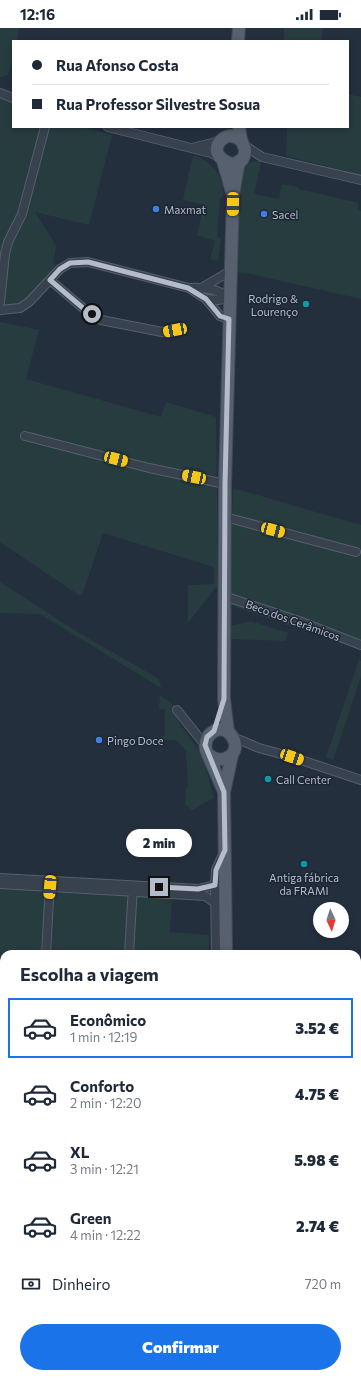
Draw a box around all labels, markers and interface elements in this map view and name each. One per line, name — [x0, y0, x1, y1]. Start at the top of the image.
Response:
text: 12:16 — [20, 5, 55, 23]
text: Rua Afonso Costa — [56, 56, 179, 74]
text: Rua Professor Silvestre Sosua — [56, 95, 260, 113]
car — [227, 192, 239, 216]
place label: Maxmat — [164, 203, 206, 216]
marker: Maxmat — [151, 204, 161, 214]
place label: Sacel — [272, 208, 298, 221]
marker: Sacel — [259, 209, 269, 219]
place label: Rodrigo & Lourenço — [248, 292, 298, 318]
marker: Rodrigo & Lourenço — [301, 299, 311, 309]
route start — [83, 305, 101, 323]
car — [162, 322, 188, 338]
car — [103, 450, 129, 468]
car — [181, 469, 207, 485]
car — [260, 521, 286, 539]
street label: Beco dos Cerâmicos — [244, 597, 342, 643]
place label: Pingo Doce — [107, 734, 164, 747]
marker: Pingo Doce — [94, 735, 104, 745]
car — [279, 747, 305, 767]
place label: Call Center — [276, 773, 332, 786]
marker: Call Center — [263, 774, 273, 784]
callout: 2 min — [126, 829, 192, 857]
text: 2 min — [143, 835, 175, 851]
marker: Antiga fábrica da FRAMI — [299, 859, 309, 869]
place label: Antiga fábrica da FRAMI — [269, 871, 339, 897]
car — [43, 875, 57, 899]
route end — [150, 878, 168, 896]
north arrow — [313, 902, 349, 938]
map controls — [313, 902, 349, 938]
text: Escolha a viagem — [20, 963, 159, 985]
icon: car — [22, 1010, 58, 1046]
text: Econômico — [70, 1011, 146, 1029]
text: 3.52 € — [295, 1019, 339, 1037]
text: 1 min · 12:19 — [70, 1029, 138, 1045]
icon: car — [22, 1076, 58, 1112]
text: Conforto — [70, 1077, 134, 1095]
text: 4.75 € — [295, 1085, 339, 1103]
text: 2 min · 12:20 — [70, 1095, 141, 1111]
icon: car — [22, 1142, 58, 1178]
text: XL — [70, 1143, 89, 1161]
text: 5.98 € — [294, 1151, 339, 1169]
text: 3 min · 12:21 — [70, 1161, 139, 1177]
icon: car — [22, 1208, 58, 1244]
text: Green — [70, 1209, 111, 1227]
text: 2.74 € — [296, 1217, 339, 1235]
text: 4 min · 12:22 — [70, 1227, 141, 1243]
icon: cash — [20, 1273, 42, 1295]
text: Dinheiro — [52, 1275, 111, 1293]
text: 720 m — [305, 1276, 341, 1292]
button: Confirmar — [20, 1324, 341, 1370]

